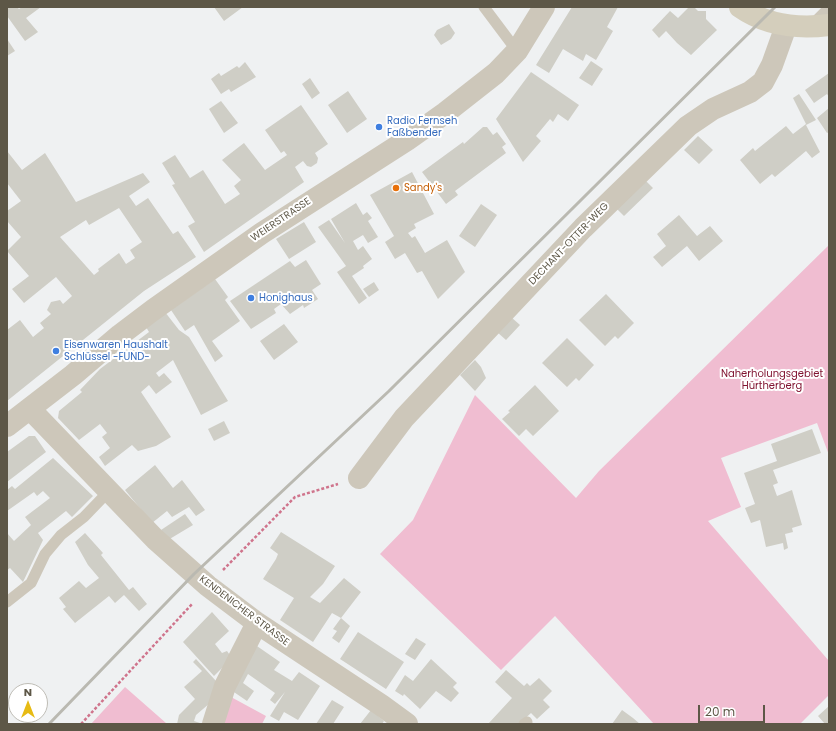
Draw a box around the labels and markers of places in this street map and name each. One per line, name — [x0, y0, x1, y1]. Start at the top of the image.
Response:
place label: Radio Fernseh Faßbender — [387, 115, 457, 138]
marker: Radio Fernseh Faßbender — [374, 122, 384, 132]
place label: Sandy's — [404, 182, 442, 194]
marker: Sandy's — [391, 183, 401, 193]
place label: Honighaus — [259, 292, 313, 304]
marker: Honighaus — [246, 293, 256, 303]
place label: Eisenwaren Haushalt Schlüssel -FUND- — [64, 339, 168, 362]
marker: Eisenwaren Haushalt Schlüssel -FUND- — [51, 346, 61, 356]

